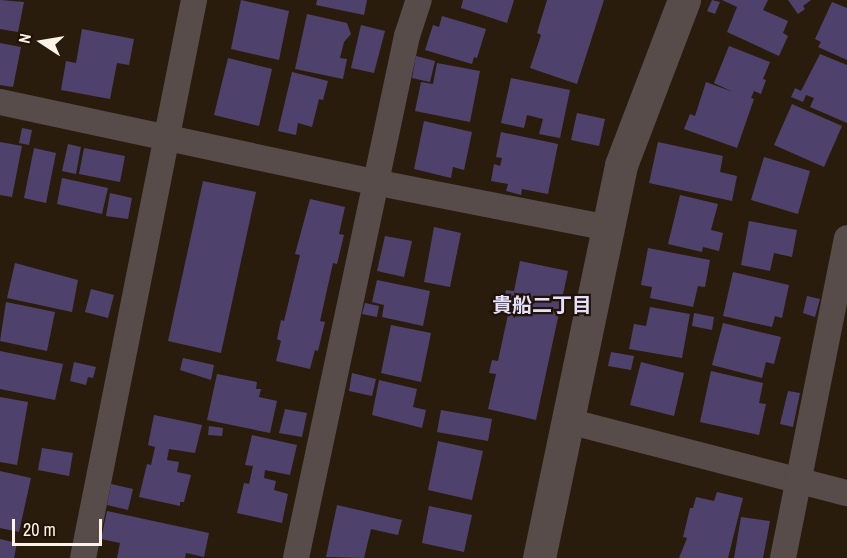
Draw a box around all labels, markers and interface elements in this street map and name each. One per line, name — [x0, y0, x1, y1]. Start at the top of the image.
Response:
north arrow — [12, 12, 72, 72]
text: N — [13, 31, 36, 45]
district label: 貴船二丁目 — [492, 292, 592, 316]
scale bar — [15, 507, 105, 545]
text: 20 m — [23, 517, 56, 542]

